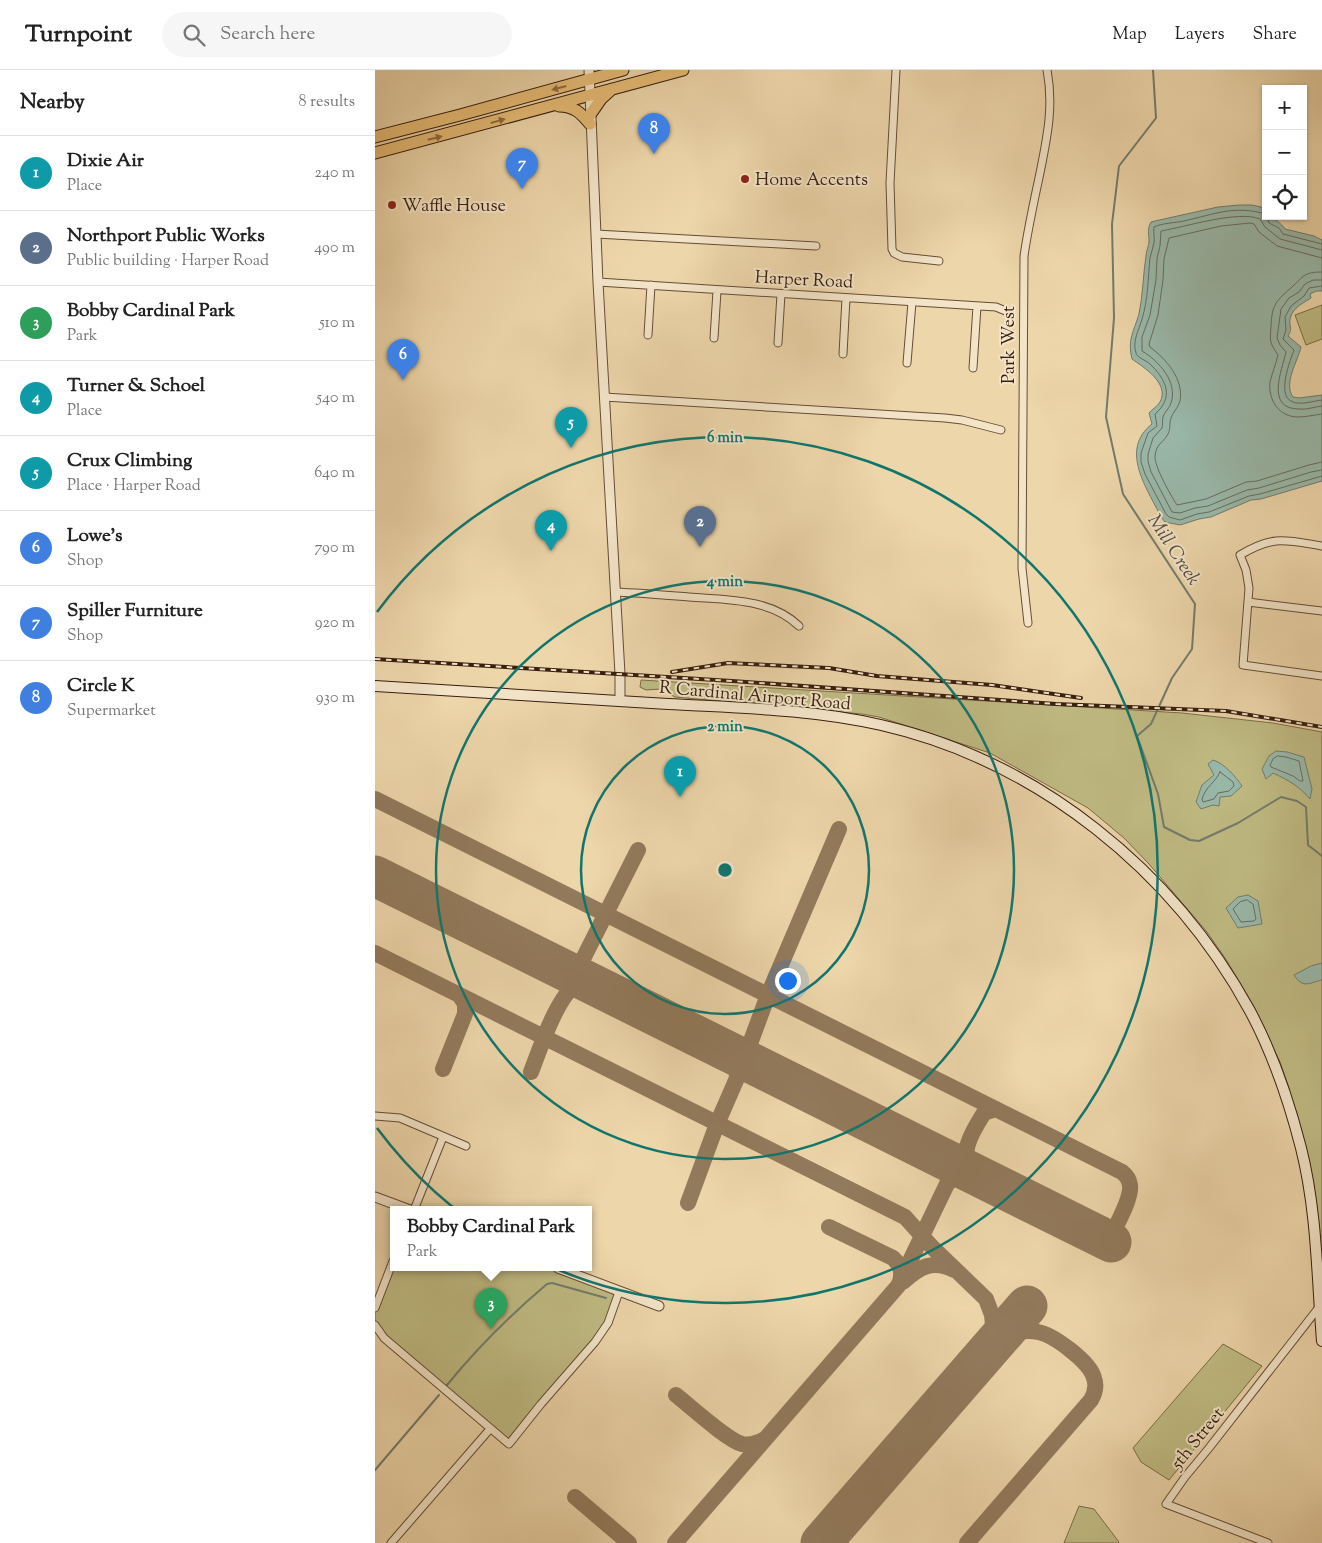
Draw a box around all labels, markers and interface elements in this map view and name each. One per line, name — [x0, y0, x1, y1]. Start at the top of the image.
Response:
search box — [162, 12, 512, 57]
text: Turnpoint — [25, 18, 132, 52]
icon: search — [180, 21, 208, 49]
text: Search here — [220, 21, 315, 48]
text: Map — [1112, 22, 1147, 48]
text: Layers — [1175, 22, 1225, 48]
text: Share — [1253, 22, 1297, 48]
one-way arrow — [551, 84, 566, 92]
map controls — [1262, 85, 1307, 220]
button: + — [1262, 85, 1307, 130]
text: Nearby — [20, 88, 85, 118]
text: 8 results — [299, 91, 355, 114]
pin: 8 — [638, 113, 670, 154]
one-way arrow — [490, 116, 505, 124]
button: − — [1262, 130, 1307, 175]
one-way arrow — [428, 133, 443, 141]
text: Dixie Air — [67, 148, 144, 175]
pin: 7 — [506, 148, 538, 189]
text: 1 — [33, 162, 39, 185]
text: 240 m — [314, 162, 355, 185]
place label: Home Accents — [755, 168, 868, 194]
marker: Home Accents — [739, 173, 751, 185]
text: Place — [67, 175, 102, 198]
button: locate — [1262, 175, 1307, 220]
place label: Waffle House — [402, 194, 506, 220]
marker: Waffle House — [386, 199, 398, 211]
text: Northport Public Works — [67, 223, 265, 250]
text: 2 — [32, 237, 40, 260]
text: 490 m — [314, 237, 355, 260]
text: Public building · Harper Road — [67, 250, 269, 273]
street label: Harper Road — [754, 265, 854, 297]
text: Bobby Cardinal Park — [67, 298, 235, 325]
street label: Park West — [997, 306, 1023, 384]
text: 3 — [33, 312, 39, 335]
text: 510 m — [319, 312, 355, 335]
text: Park — [67, 325, 98, 348]
pin: 6 — [387, 339, 419, 380]
text: Turner & Schoel — [67, 373, 205, 400]
text: 4 — [32, 387, 40, 410]
text: 540 m — [317, 387, 355, 410]
text: Place — [67, 400, 102, 423]
pin: 5 — [555, 407, 587, 448]
text: 6 min — [707, 428, 743, 449]
text: Crux Climbing — [67, 448, 192, 475]
text: 5 — [33, 462, 39, 485]
text: 640 m — [314, 462, 355, 485]
text: Place · Harper Road — [67, 475, 201, 498]
pin: 2 — [684, 506, 716, 547]
pin: 4 — [535, 510, 567, 551]
water label: Mill Creek — [1140, 510, 1206, 592]
text: Lowe's — [67, 523, 122, 550]
text: 6 — [32, 537, 40, 560]
text: 790 m — [314, 537, 355, 560]
text: Shop — [67, 550, 103, 573]
text: 4 min — [706, 572, 743, 593]
text: Spiller Furniture — [67, 598, 203, 625]
text: 7 — [32, 612, 40, 635]
text: 920 m — [315, 612, 355, 635]
text: Shop — [67, 625, 103, 648]
text: Circle K — [67, 673, 135, 700]
street label: R Cardinal Airport Road — [658, 676, 852, 718]
text: 8 — [32, 687, 40, 710]
text: 930 m — [316, 687, 355, 710]
text: Supermarket — [67, 700, 156, 723]
text: 2 min — [707, 717, 743, 738]
pin: 1 — [664, 756, 696, 797]
centre of rings — [716, 861, 734, 879]
your location — [775, 968, 801, 994]
popup — [390, 1206, 592, 1271]
text: Bobby Cardinal Park — [407, 1214, 575, 1241]
text: Park — [407, 1241, 437, 1264]
pin: 3 — [475, 1288, 507, 1329]
street label: 5th Street — [1165, 1403, 1232, 1477]

